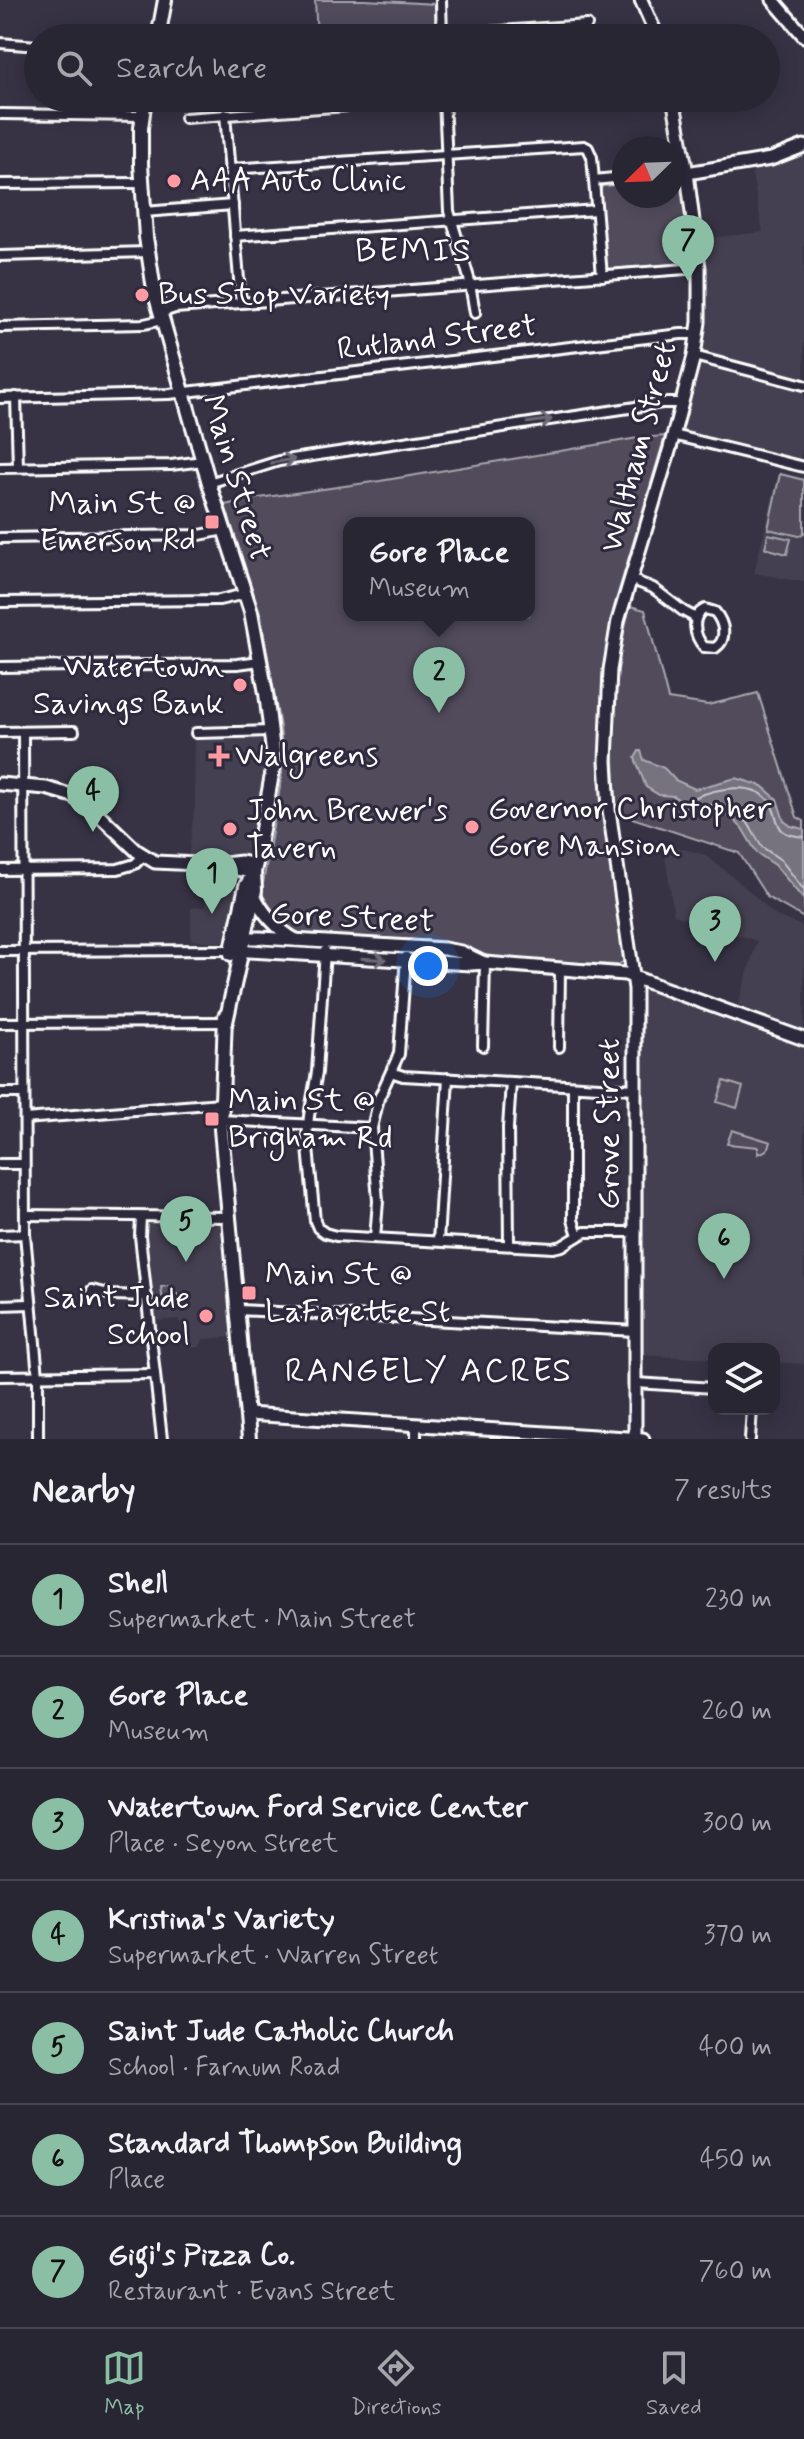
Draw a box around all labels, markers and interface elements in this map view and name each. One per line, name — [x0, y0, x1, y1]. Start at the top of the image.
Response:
search box — [24, 24, 780, 112]
icon: search — [52, 46, 96, 90]
text: Search here — [116, 49, 267, 88]
north arrow — [612, 136, 684, 208]
place label: AAA Auto Clinic — [190, 160, 406, 202]
marker: AAA Auto Clinic — [165, 172, 183, 190]
pin: 7 — [662, 215, 714, 281]
district label: BEMIS — [355, 229, 473, 274]
place label: Bus Stop Variety — [158, 274, 390, 316]
marker: Bus Stop Variety — [133, 286, 151, 304]
street label: Rutland Street — [335, 305, 539, 371]
street label: Waltham Street — [591, 337, 687, 557]
street label: Main Street — [191, 390, 281, 566]
one-way arrow — [527, 413, 553, 428]
one-way arrow — [270, 453, 296, 468]
place label: Main St @ Emerson Rd — [39, 483, 196, 562]
marker: Main St @ Emerson Rd — [203, 513, 221, 531]
popup — [343, 517, 535, 621]
text: Gore Place — [369, 533, 509, 572]
text: Museum — [369, 572, 470, 606]
place label: Watertown Savings Bank — [33, 646, 224, 725]
pin: 2 — [413, 647, 465, 713]
marker: Watertown Savings Bank — [231, 676, 249, 694]
place label: Walgreens — [235, 735, 378, 779]
marker: Walgreens — [210, 747, 228, 765]
pin: 4 — [67, 766, 119, 832]
place label: Governor Christopher Gore Mansion — [488, 788, 772, 867]
place label: John Brewer's Tavern — [246, 790, 448, 869]
marker: Governor Christopher Gore Mansion — [463, 818, 481, 836]
marker: John Brewer's Tavern — [221, 820, 239, 838]
pin: 1 — [186, 848, 238, 914]
street label: Gore Street — [269, 893, 435, 943]
pin: 3 — [689, 896, 741, 962]
your location — [408, 946, 448, 986]
one-way arrow — [360, 951, 387, 966]
street label: Grove Street — [588, 1038, 630, 1210]
place label: Main St @ Brigham Rd — [228, 1080, 393, 1161]
marker: Main St @ Brigham Rd — [203, 1110, 221, 1128]
pin: 5 — [160, 1196, 212, 1262]
pin: 6 — [698, 1213, 750, 1279]
place label: Main St @ LaFayette St — [265, 1254, 450, 1333]
place label: Saint Jude School — [43, 1277, 190, 1356]
marker: Main St @ LaFayette St — [240, 1284, 258, 1302]
marker: Saint Jude School — [197, 1307, 215, 1325]
map controls — [708, 1343, 780, 1415]
button: layers — [708, 1343, 780, 1415]
district label: RANGELY ACRES — [285, 1349, 573, 1394]
text: Nearby — [32, 1469, 136, 1514]
text: 7 results — [674, 1474, 772, 1508]
text: Shell — [108, 1564, 168, 1603]
text: 1 — [52, 1583, 64, 1617]
text: 230 m — [705, 1583, 772, 1617]
text: Supermarket · Main Street — [108, 1603, 416, 1637]
text: Gore Place — [108, 1676, 248, 1715]
text: 2 — [52, 1695, 64, 1729]
text: 260 m — [702, 1695, 772, 1729]
text: Museum — [108, 1715, 209, 1749]
text: Watertown Ford Service Center — [108, 1788, 528, 1827]
text: 3 — [52, 1807, 64, 1841]
text: 300 m — [702, 1807, 772, 1841]
text: Place · Seyon Street — [108, 1827, 338, 1861]
text: Kristina's Variety — [108, 1900, 335, 1939]
text: 4 — [50, 1919, 66, 1953]
text: 370 m — [704, 1919, 772, 1953]
text: Supermarket · Warren Street — [108, 1939, 439, 1973]
text: Saint Jude Catholic Church — [108, 2012, 454, 2051]
text: 5 — [50, 2031, 66, 2065]
text: 400 m — [699, 2031, 772, 2065]
text: School · Farnum Road — [108, 2051, 340, 2085]
text: Standard Thompson Building — [108, 2124, 462, 2163]
text: 6 — [51, 2143, 65, 2177]
text: 450 m — [700, 2143, 772, 2177]
text: Place — [108, 2163, 165, 2197]
text: Gigi's Pizza Co. — [108, 2236, 295, 2275]
text: 7 — [50, 2255, 66, 2289]
text: 760 m — [698, 2255, 772, 2289]
text: Restaurant · Evans Street — [108, 2275, 395, 2309]
tab: Map — [102, 2346, 146, 2422]
tab: Directions — [351, 2346, 441, 2422]
tab: Saved — [646, 2346, 702, 2422]

